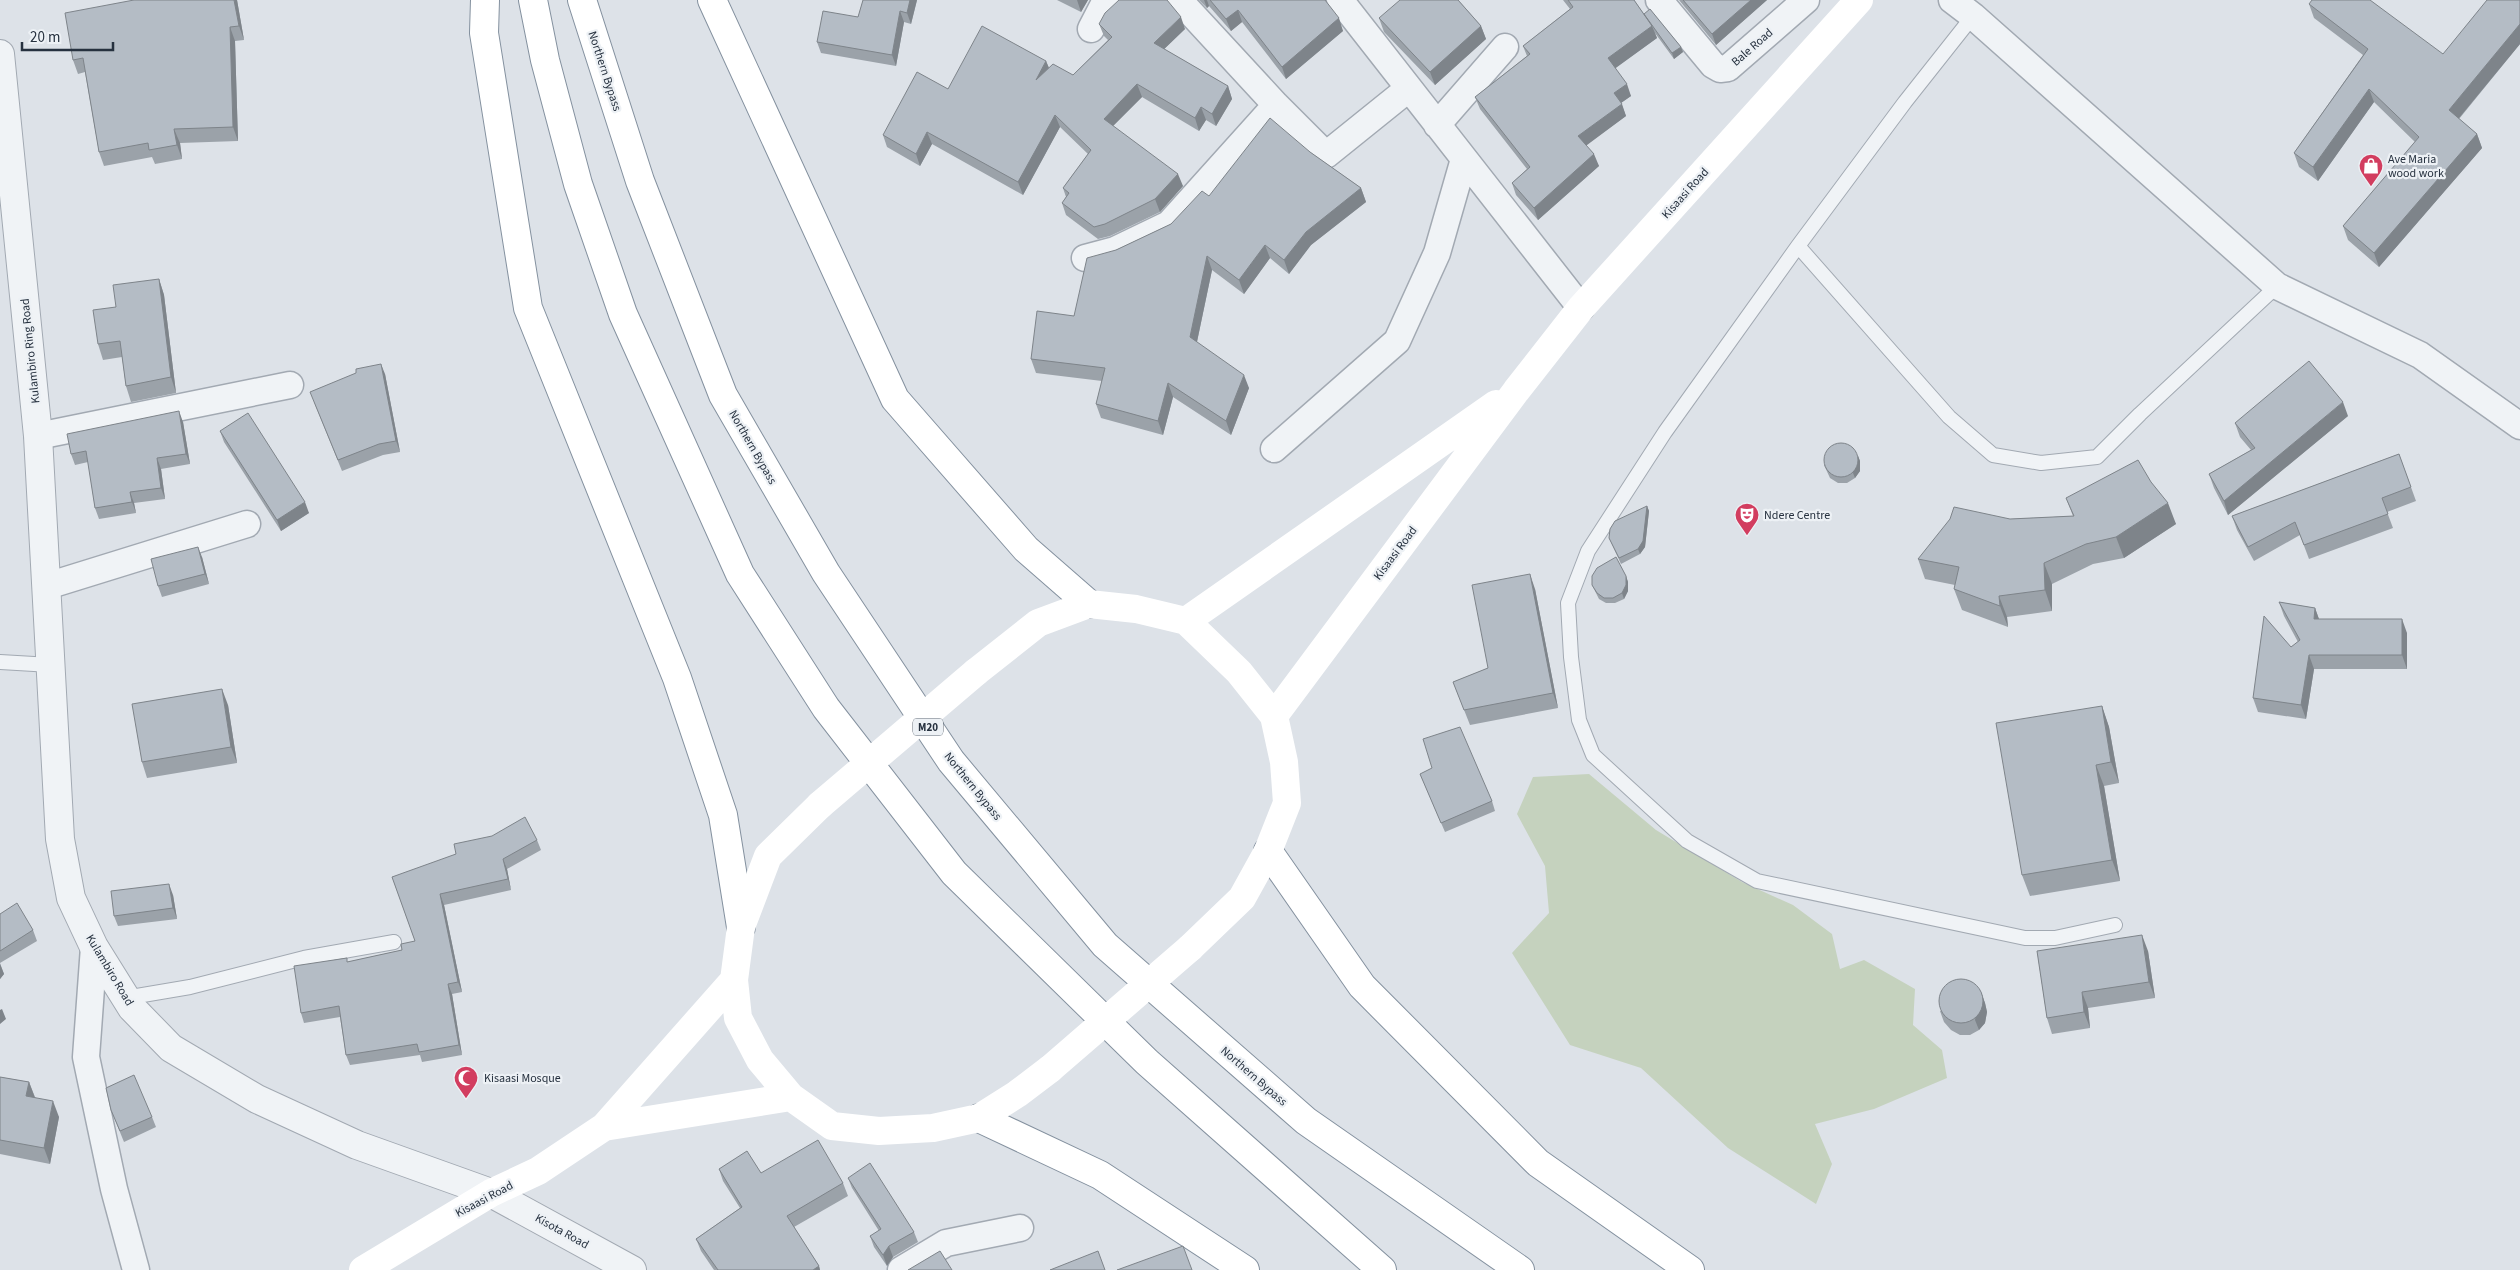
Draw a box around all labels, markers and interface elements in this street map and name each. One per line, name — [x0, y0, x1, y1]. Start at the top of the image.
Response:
scale bar — [22, 20, 114, 52]
street label: Bale Road — [1728, 24, 1777, 70]
text: 20 m — [30, 27, 60, 48]
street label: Northern Bypass — [584, 29, 625, 113]
place label: Ave Maria wood work — [2388, 151, 2444, 182]
shop icon: Ave Maria wood work — [2358, 153, 2384, 187]
street label: Kisaasi Road — [1658, 164, 1713, 222]
street label: Kulambiro Ring Road — [17, 298, 44, 404]
street label: Northern Bypass — [724, 407, 781, 488]
theatre icon: Ndere Centre — [1734, 502, 1760, 536]
place label: Ndere Centre — [1764, 507, 1830, 524]
street label: Kisaasi Road — [1370, 523, 1421, 584]
road number: M20 — [913, 719, 943, 736]
street label: Northern Bypass — [940, 749, 1005, 824]
street label: Kulambiro Road — [82, 931, 138, 1009]
street label: Northern Bypass — [1217, 1043, 1291, 1110]
mosque icon: Kisaasi Mosque — [453, 1065, 479, 1099]
place label: Kisaasi Mosque — [484, 1070, 561, 1087]
street label: Kisaasi Road — [452, 1177, 516, 1222]
street label: Kisota Road — [532, 1210, 592, 1253]

